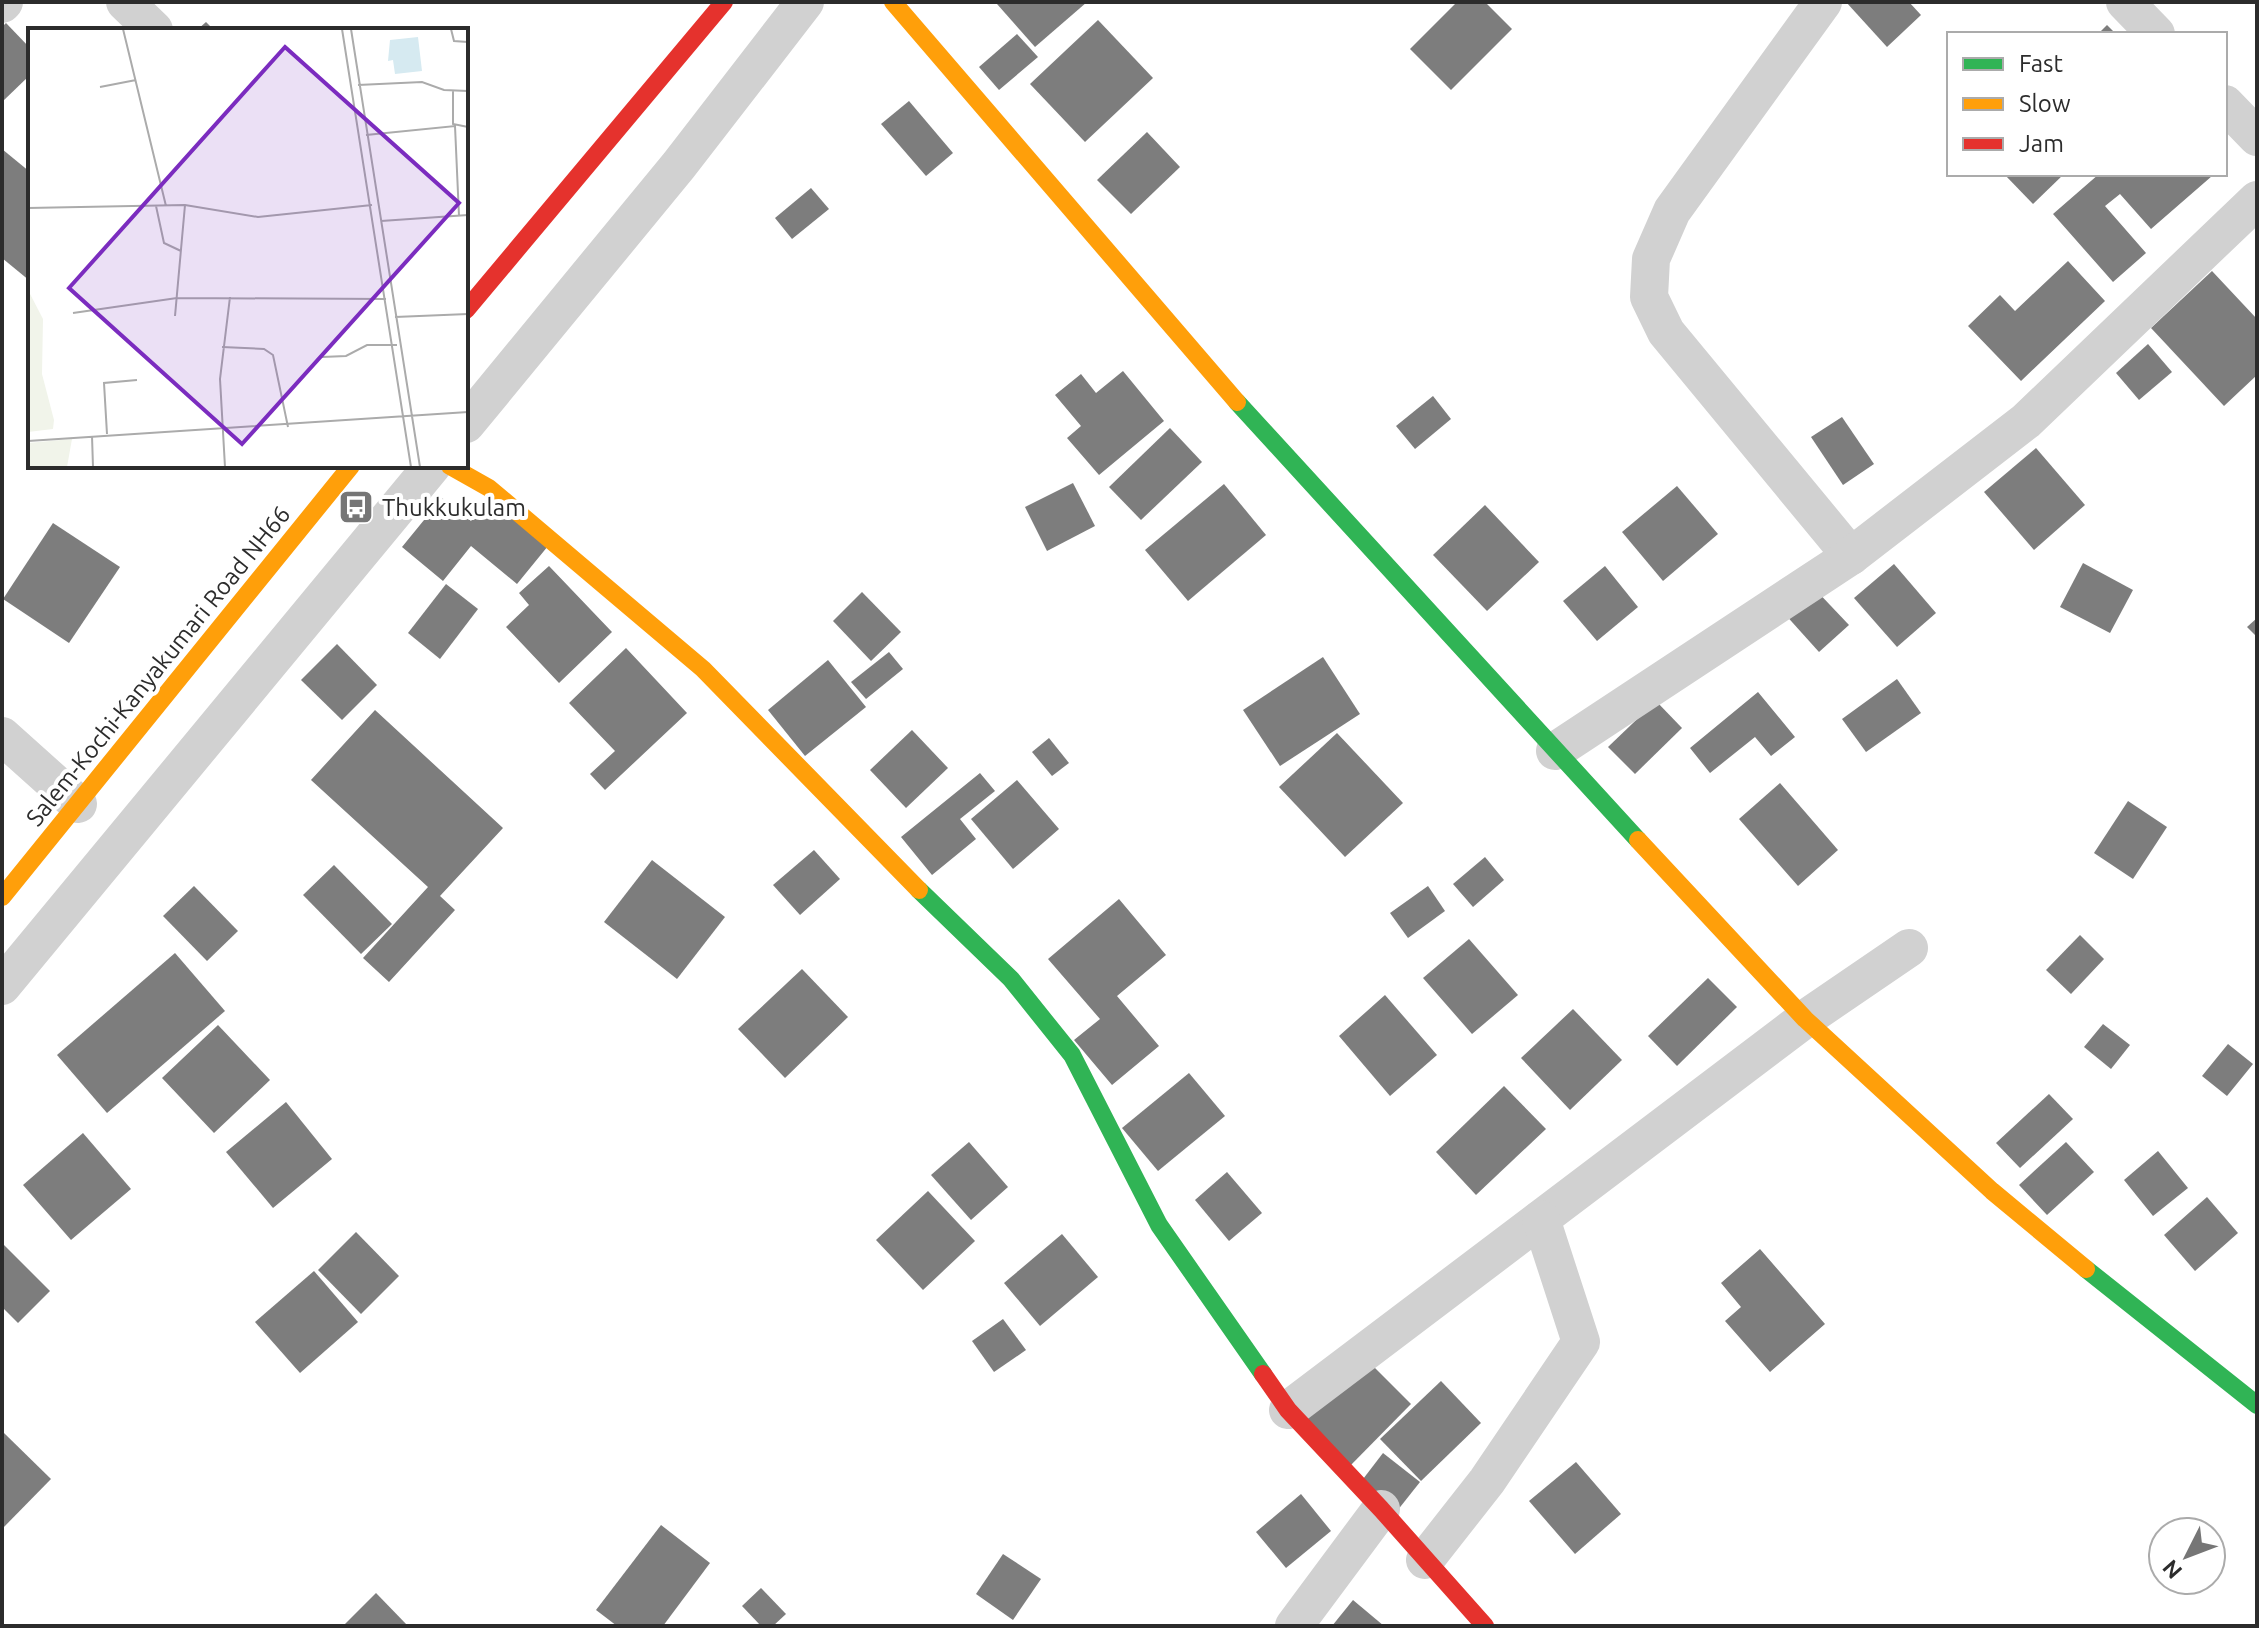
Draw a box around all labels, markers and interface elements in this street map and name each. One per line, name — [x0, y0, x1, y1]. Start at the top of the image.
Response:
inset map — [28, 28, 468, 468]
legend — [1947, 32, 2227, 176]
text: Fast — [2019, 50, 2063, 77]
text: Slow — [2019, 90, 2071, 117]
text: Jam — [2019, 130, 2064, 157]
bus stop icon: Thukkukulam — [337, 488, 375, 526]
place label: Thukkukulam — [382, 494, 526, 521]
street label: Salem-Kochi-Kanyakumari Road NH66 — [21, 501, 295, 831]
north arrow — [2147, 1516, 2227, 1596]
text: N — [2157, 1555, 2187, 1584]

